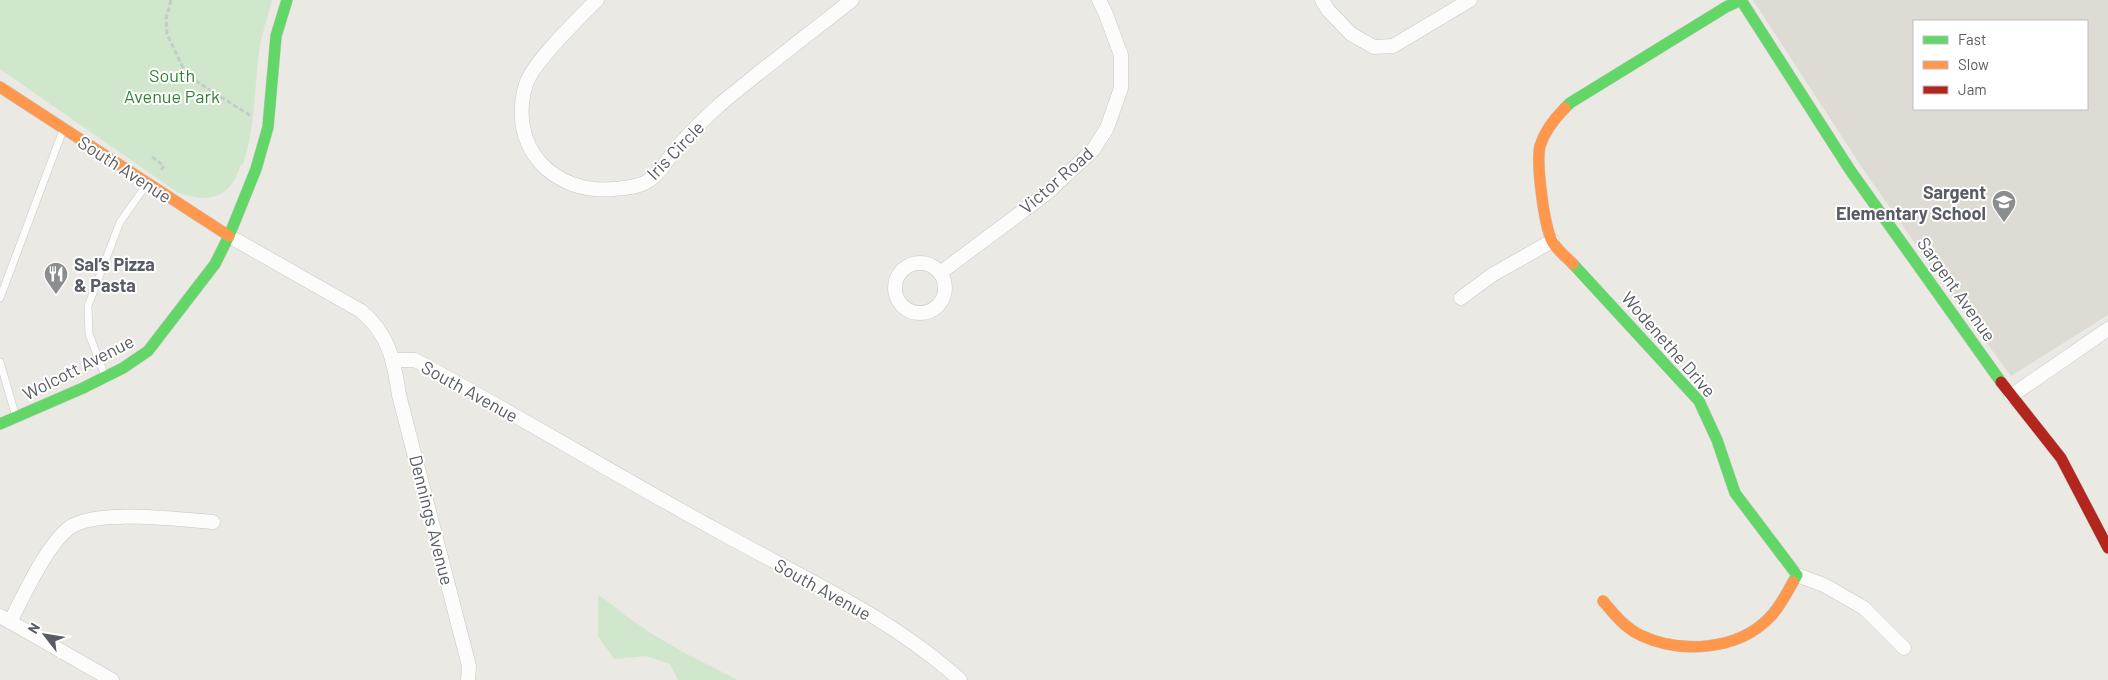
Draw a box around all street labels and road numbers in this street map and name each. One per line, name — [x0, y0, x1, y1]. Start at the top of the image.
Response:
street label: Iris Circle — [642, 116, 708, 184]
street label: South Avenue — [74, 131, 176, 207]
street label: Victor Road — [1015, 142, 1097, 218]
street label: Sargent Avenue — [1913, 233, 2001, 345]
street label: Wodenethe Drive — [1617, 287, 1721, 401]
street label: Wolcott Avenue — [19, 330, 137, 404]
street label: South Avenue — [418, 355, 522, 427]
street label: Dennings Avenue — [405, 453, 459, 587]
street label: South Avenue — [771, 553, 875, 625]

